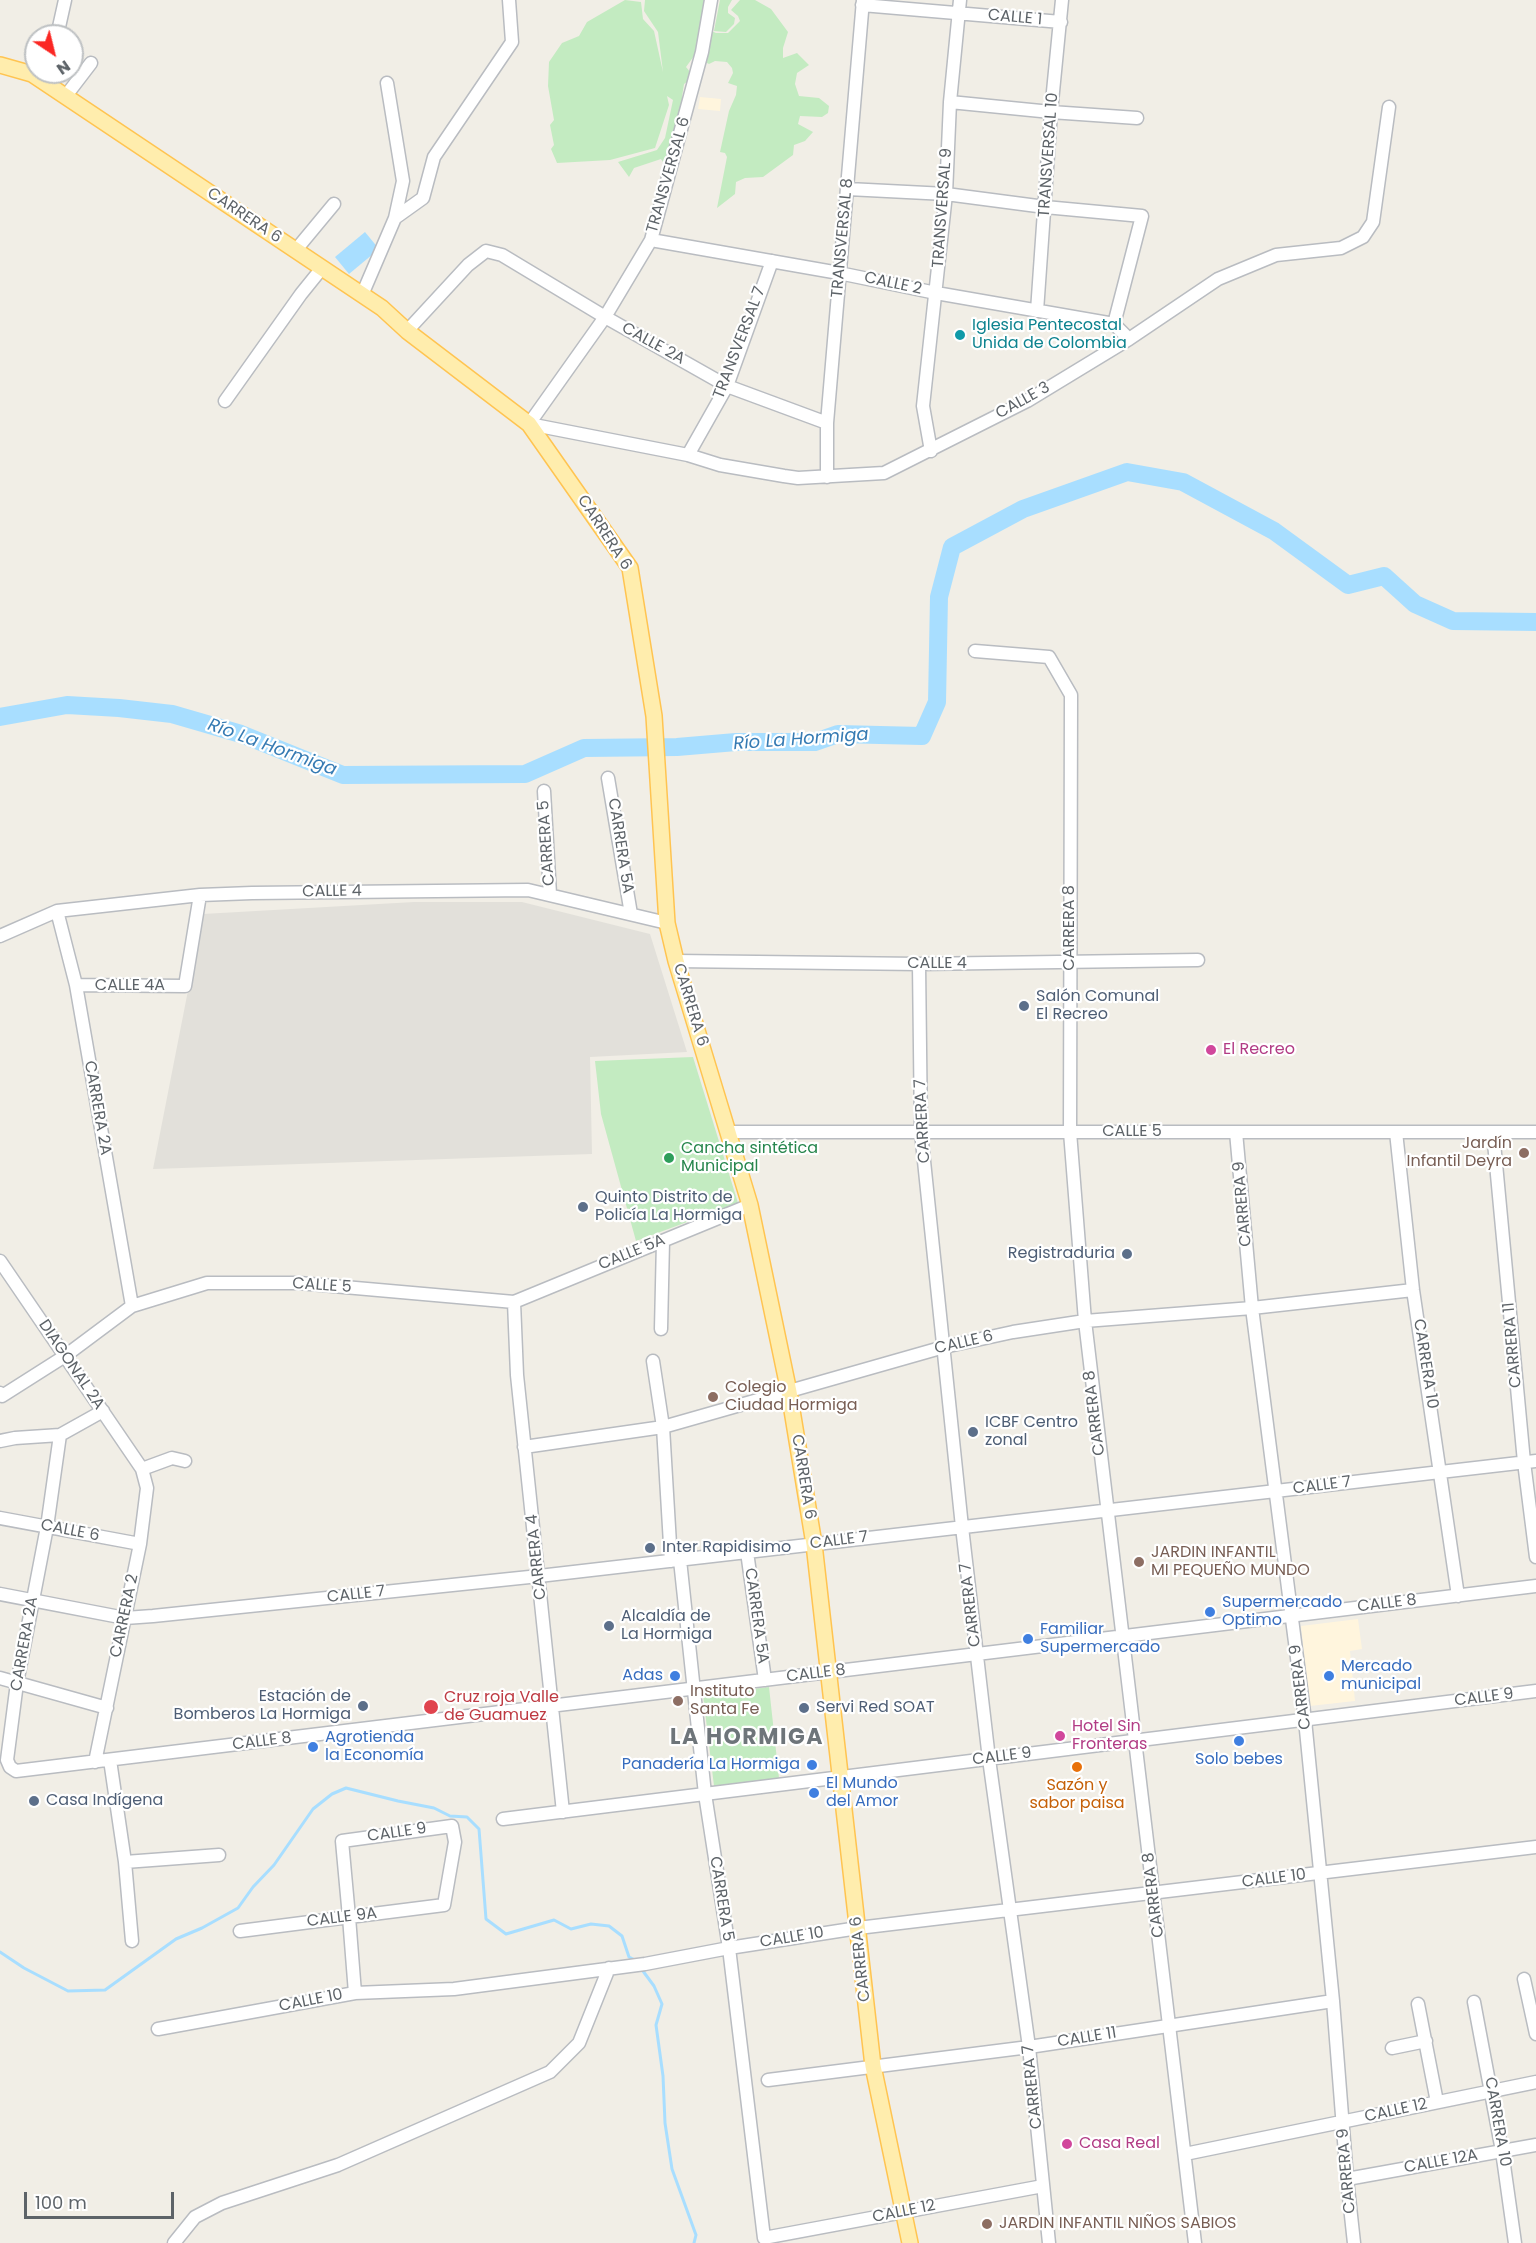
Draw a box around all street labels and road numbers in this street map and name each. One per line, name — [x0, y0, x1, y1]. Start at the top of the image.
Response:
street label: CALLE 1 — [987, 6, 1043, 30]
street label: TRANSVERSAL 10 — [1035, 92, 1063, 218]
street label: TRANSVERSAL 6 — [643, 115, 695, 235]
street label: TRANSVERSAL 9 — [929, 147, 957, 269]
street label: TRANSVERSAL 8 — [828, 177, 858, 299]
street label: CARRERA 6 — [203, 184, 285, 248]
street label: CALLE 2 — [862, 269, 924, 299]
street label: TRANSVERSAL 7 — [710, 284, 770, 402]
street label: CALLE 2A — [618, 319, 688, 369]
street label: CALLE 3 — [993, 378, 1053, 424]
street label: CARRERA 6 — [573, 492, 635, 574]
street label: CARRERA 5A — [603, 797, 637, 895]
street label: CARRERA 5 — [534, 800, 560, 886]
street label: CALLE 4 — [302, 882, 362, 902]
street label: CARRERA 8 — [1060, 885, 1080, 971]
street label: CALLE 4 — [907, 954, 967, 974]
street label: CARRERA 6 — [668, 961, 712, 1049]
street label: CALLE 4A — [95, 976, 165, 996]
street label: CARRERA 2A — [79, 1059, 115, 1157]
street label: CARRERA 7 — [911, 1078, 935, 1164]
street label: CALLE 5 — [1102, 1122, 1162, 1142]
street label: CARRERA 9 — [1230, 1160, 1256, 1248]
street label: CALLE 5A — [596, 1231, 668, 1275]
street label: CALLE 5 — [292, 1274, 352, 1298]
street label: CARRERA 11 — [1500, 1301, 1526, 1389]
street label: DIAGONAL 2A — [34, 1316, 108, 1414]
street label: CARRERA 10 — [1408, 1318, 1442, 1410]
street label: CALLE 6 — [933, 1327, 995, 1359]
street label: CARRERA 8 — [1080, 1369, 1110, 1457]
street label: CARRERA 6 — [787, 1433, 819, 1521]
street label: CALLE 7 — [1292, 1473, 1352, 1499]
street label: CARRERA 4 — [523, 1513, 551, 1601]
street label: CALLE 6 — [39, 1516, 101, 1546]
street label: CALLE 7 — [809, 1528, 869, 1554]
street label: CARRERA 7 — [956, 1562, 986, 1648]
street label: CARRERA 5A — [740, 1567, 772, 1665]
street label: CARRERA 2 — [107, 1573, 143, 1659]
street label: CALLE 7 — [326, 1582, 386, 1608]
street label: CALLE 8 — [1356, 1591, 1418, 1617]
street label: CARRERA 2A — [7, 1595, 43, 1693]
street label: CARRERA 9 — [1286, 1643, 1316, 1731]
street label: CALLE 8 — [785, 1661, 847, 1687]
street label: CALLE 9 — [1453, 1685, 1515, 1711]
street label: CALLE 8 — [231, 1729, 293, 1755]
street label: CALLE 9 — [971, 1744, 1033, 1770]
street label: CALLE 9 — [366, 1819, 428, 1847]
street label: CARRERA 8 — [1139, 1851, 1169, 1939]
street label: CARRERA 5 — [705, 1855, 737, 1943]
street label: CALLE 10 — [1241, 1866, 1307, 1892]
street label: CALLE 9A — [306, 1904, 378, 1932]
street label: CARRERA 6 — [847, 1915, 875, 2003]
street label: CALLE 10 — [759, 1923, 825, 1953]
street label: CALLE 10 — [277, 1985, 345, 2017]
street label: CALLE 11 — [1056, 2024, 1118, 2052]
street label: CARRERA 7 — [1019, 2044, 1047, 2130]
street label: CARRERA 10 — [1480, 2076, 1514, 2168]
street label: CALLE 12 — [1363, 2095, 1429, 2127]
street label: CARRERA 9 — [1334, 2127, 1360, 2215]
street label: CALLE 12A — [1403, 2146, 1479, 2178]
street label: CALLE 12 — [871, 2196, 937, 2228]

